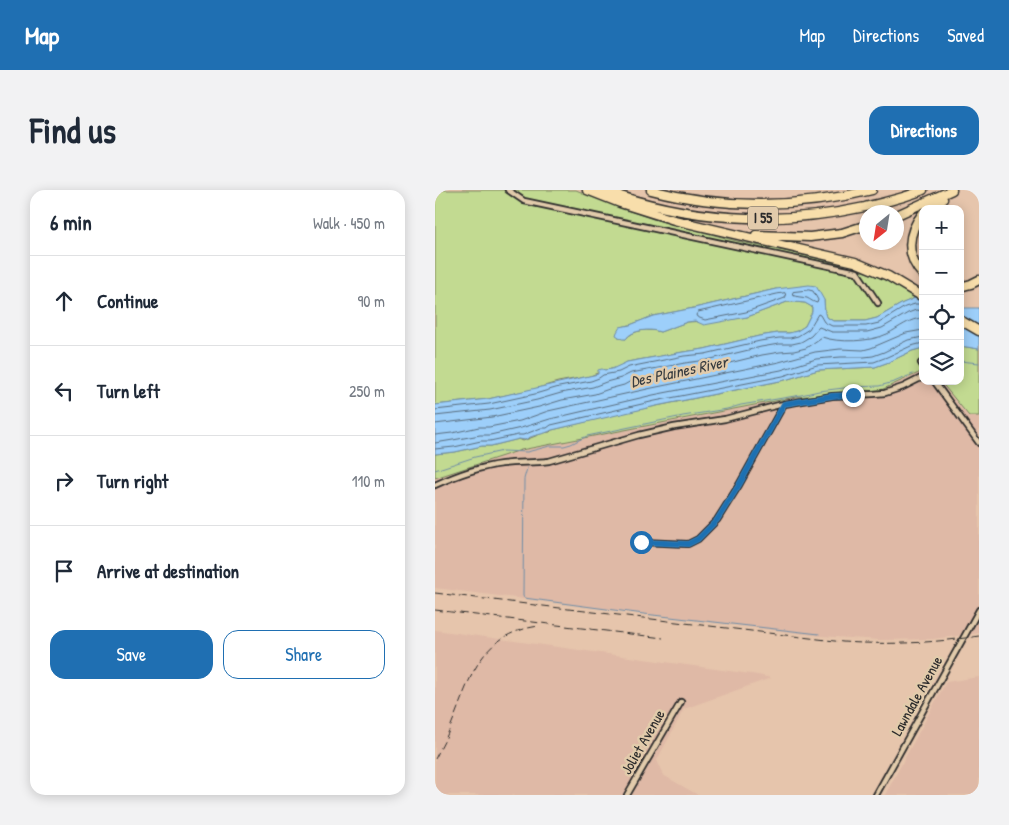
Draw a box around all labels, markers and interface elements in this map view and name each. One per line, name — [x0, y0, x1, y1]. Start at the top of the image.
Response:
text: Map — [25, 19, 59, 51]
text: Map — [800, 23, 825, 48]
text: Directions — [853, 23, 919, 48]
text: Saved — [947, 23, 984, 48]
button: Directions — [869, 106, 979, 155]
text: Find us — [30, 107, 116, 154]
north arrow — [859, 205, 904, 250]
map controls — [919, 205, 964, 385]
button: + — [919, 205, 964, 250]
road number: I 55 — [748, 206, 778, 230]
text: 6 min — [50, 208, 92, 237]
text: Walk · 450 m — [313, 212, 385, 234]
button: − — [919, 250, 964, 295]
icon: ahead — [50, 287, 78, 315]
text: Continue — [97, 288, 158, 314]
text: 90 m — [357, 290, 385, 312]
button: locate — [919, 295, 964, 340]
button: layers — [919, 340, 964, 385]
water label: Des Plaines River — [628, 350, 731, 392]
icon: left — [50, 377, 78, 405]
text: Turn left — [97, 378, 160, 404]
text: 250 m — [349, 380, 385, 402]
route end — [842, 384, 865, 407]
icon: right — [50, 467, 78, 495]
text: Turn right — [97, 468, 168, 494]
text: 110 m — [352, 470, 385, 492]
route start — [630, 531, 653, 554]
icon: arrive — [50, 557, 78, 585]
text: Arrive at destination — [97, 558, 239, 584]
button: Save — [50, 630, 213, 679]
button: Share — [223, 630, 385, 679]
street label: Lawndale Avenue — [886, 652, 947, 739]
street label: Joliet Avenue — [616, 705, 670, 778]

